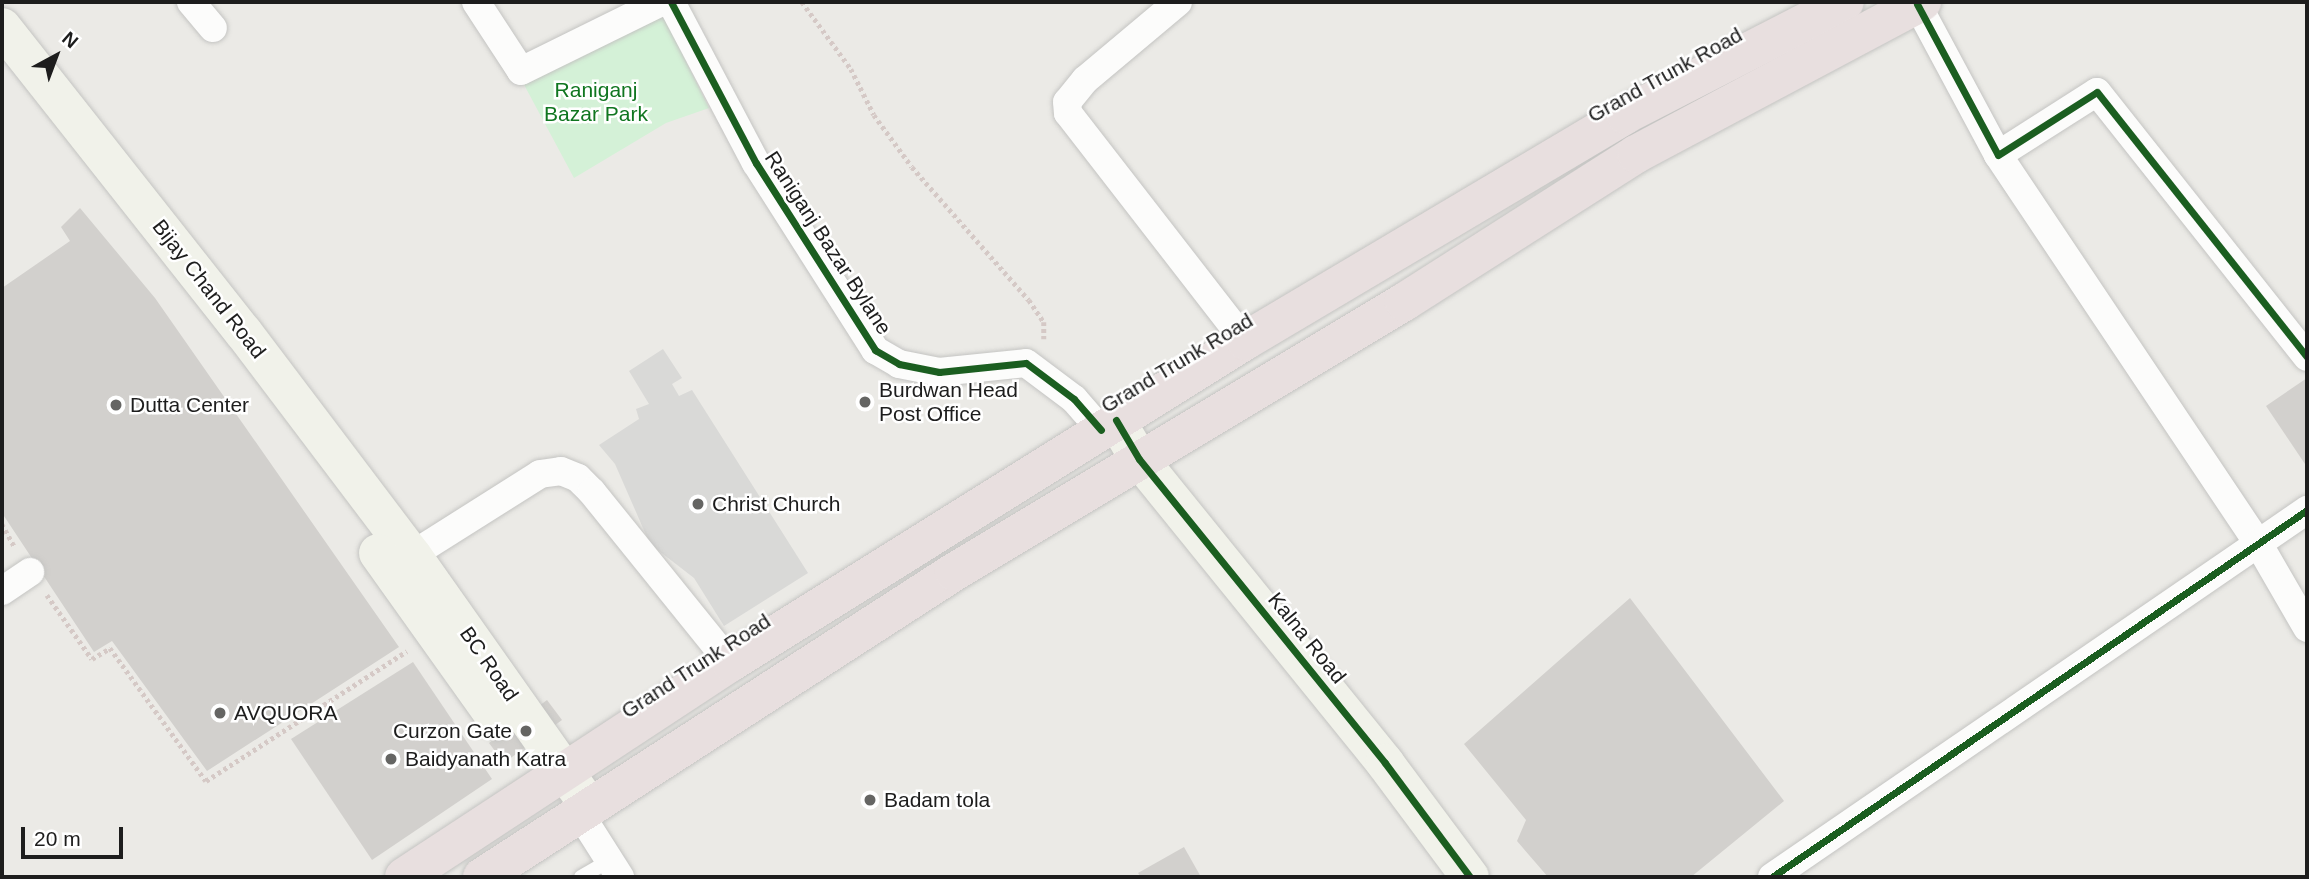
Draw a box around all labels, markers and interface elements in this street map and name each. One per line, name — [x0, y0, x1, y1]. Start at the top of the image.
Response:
north arrow — [21, 21, 91, 91]
street label: Grand Trunk Road — [1583, 22, 1747, 128]
text: N — [58, 27, 82, 52]
park label: Raniganj Bazar Park — [544, 77, 648, 127]
street label: Raniganj Bazar Bylane — [759, 147, 897, 339]
street label: Bijay Chand Road — [147, 215, 271, 363]
street label: Grand Trunk Road — [1096, 308, 1258, 418]
place label: Burdwan Head Post Office — [879, 377, 1018, 427]
place label: Dutta Center — [130, 392, 249, 418]
marker: Burdwan Head Post Office — [857, 394, 873, 410]
marker: Dutta Center — [108, 397, 124, 413]
place label: Christ Church — [712, 491, 840, 517]
marker: Christ Church — [690, 496, 706, 512]
street label: Kalna Road — [1263, 587, 1351, 689]
street label: Grand Trunk Road — [617, 608, 775, 724]
street label: BC Road — [454, 622, 524, 706]
place label: AVQUORA — [234, 700, 337, 726]
marker: AVQUORA — [212, 705, 228, 721]
place label: Curzon Gate — [393, 718, 512, 744]
marker: Curzon Gate — [518, 723, 534, 739]
place label: Baidyanath Katra — [405, 746, 566, 772]
marker: Baidyanath Katra — [383, 751, 399, 767]
place label: Badam tola — [884, 787, 990, 813]
marker: Badam tola — [862, 792, 878, 808]
scale bar — [24, 812, 126, 856]
text: 20 m — [34, 827, 81, 850]

